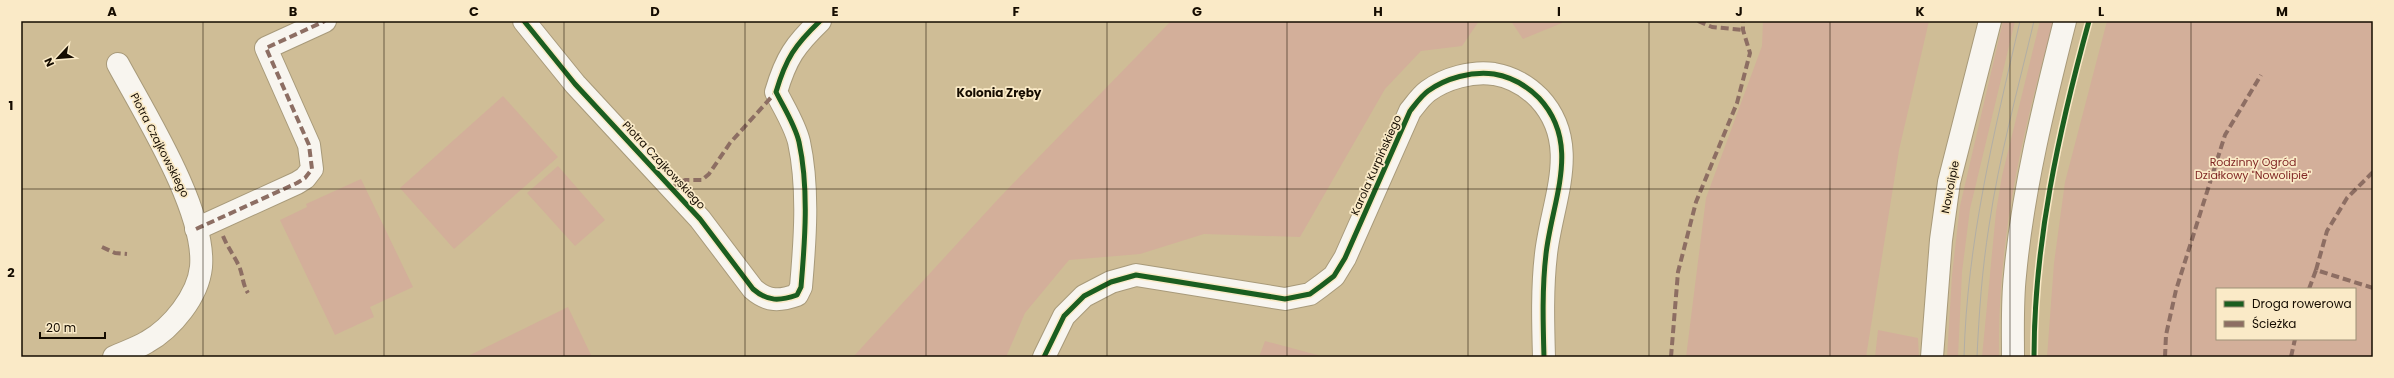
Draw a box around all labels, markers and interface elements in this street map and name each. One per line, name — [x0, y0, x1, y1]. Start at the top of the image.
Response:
text: A — [107, 2, 117, 21]
text: B — [289, 2, 298, 21]
text: C — [469, 2, 479, 21]
text: D — [650, 2, 660, 21]
text: E — [831, 2, 839, 21]
text: F — [1012, 2, 1020, 21]
text: G — [1192, 2, 1202, 21]
text: H — [1373, 2, 1383, 21]
text: I — [1557, 2, 1561, 21]
text: J — [1735, 2, 1743, 21]
text: K — [1915, 2, 1925, 21]
text: L — [2098, 2, 2104, 21]
text: M — [2276, 2, 2288, 21]
north arrow — [38, 38, 78, 78]
text: N — [40, 55, 58, 70]
district label: Kolonia Zręby — [957, 84, 1042, 101]
street label: Piotra Czajkowskiego — [127, 90, 193, 200]
text: 1 — [9, 96, 13, 115]
street label: Karola Kurpińskiego — [1347, 112, 1405, 218]
street label: Piotra Czajkowskiego — [619, 117, 709, 213]
park label: Rodzinny Ogród Działkowy "Nowolipie" — [2195, 154, 2311, 183]
street label: Nowolipie — [1937, 159, 1963, 215]
text: 2 — [7, 263, 15, 282]
legend — [2216, 288, 2356, 340]
text: Droga rowerowa — [2252, 295, 2352, 312]
scale bar — [40, 314, 105, 340]
text: Ścieżka — [2252, 315, 2296, 332]
text: 20 m — [46, 319, 76, 336]

